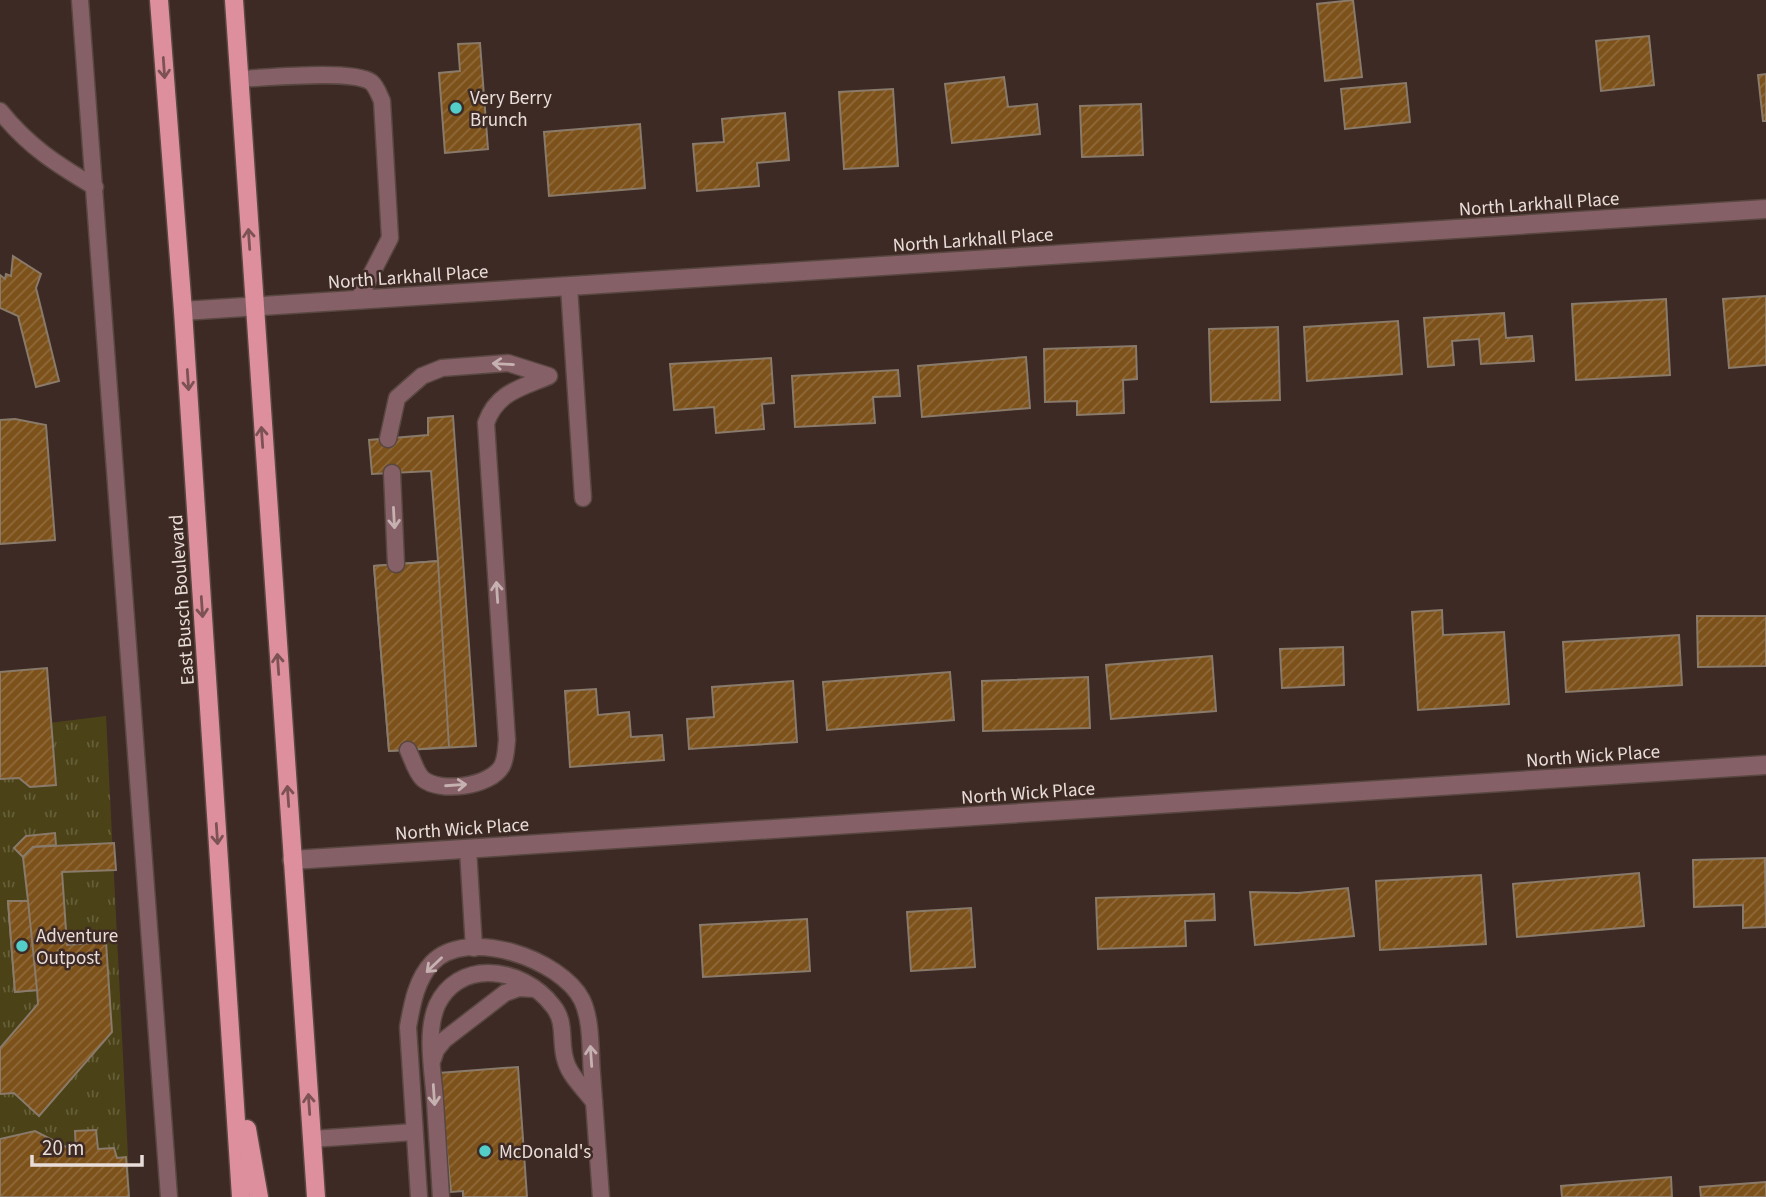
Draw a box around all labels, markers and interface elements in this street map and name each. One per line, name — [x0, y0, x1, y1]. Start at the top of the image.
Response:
one-way arrow — [158, 56, 171, 79]
place label: Very Berry Brunch — [470, 85, 552, 134]
marker: Very Berry Brunch — [448, 100, 464, 116]
street label: North Larkhall Place — [1458, 185, 1620, 224]
street label: North Larkhall Place — [892, 221, 1054, 260]
one-way arrow — [242, 228, 255, 251]
street label: North Larkhall Place — [327, 258, 489, 297]
one-way arrow — [492, 358, 515, 371]
one-way arrow — [182, 368, 195, 390]
one-way arrow — [256, 425, 269, 448]
one-way arrow — [388, 507, 401, 530]
street label: East Busch Boulevard — [163, 514, 202, 686]
one-way arrow — [491, 581, 504, 604]
one-way arrow — [196, 595, 209, 618]
one-way arrow — [271, 653, 284, 675]
street label: North Wick Place — [1525, 738, 1661, 775]
street label: North Wick Place — [960, 775, 1096, 812]
one-way arrow — [444, 778, 467, 791]
one-way arrow — [281, 785, 294, 808]
street label: North Wick Place — [394, 811, 530, 848]
one-way arrow — [211, 822, 224, 844]
place label: Adventure Outpost — [36, 923, 118, 972]
marker: Adventure Outpost — [14, 938, 30, 954]
one-way arrow — [425, 956, 442, 973]
one-way arrow — [584, 1044, 597, 1067]
one-way arrow — [428, 1083, 441, 1106]
one-way arrow — [302, 1094, 315, 1116]
scale bar — [32, 1124, 142, 1168]
text: 20 m — [42, 1133, 84, 1163]
place label: McDonald's — [499, 1139, 591, 1166]
marker: McDonald's — [477, 1143, 493, 1159]

